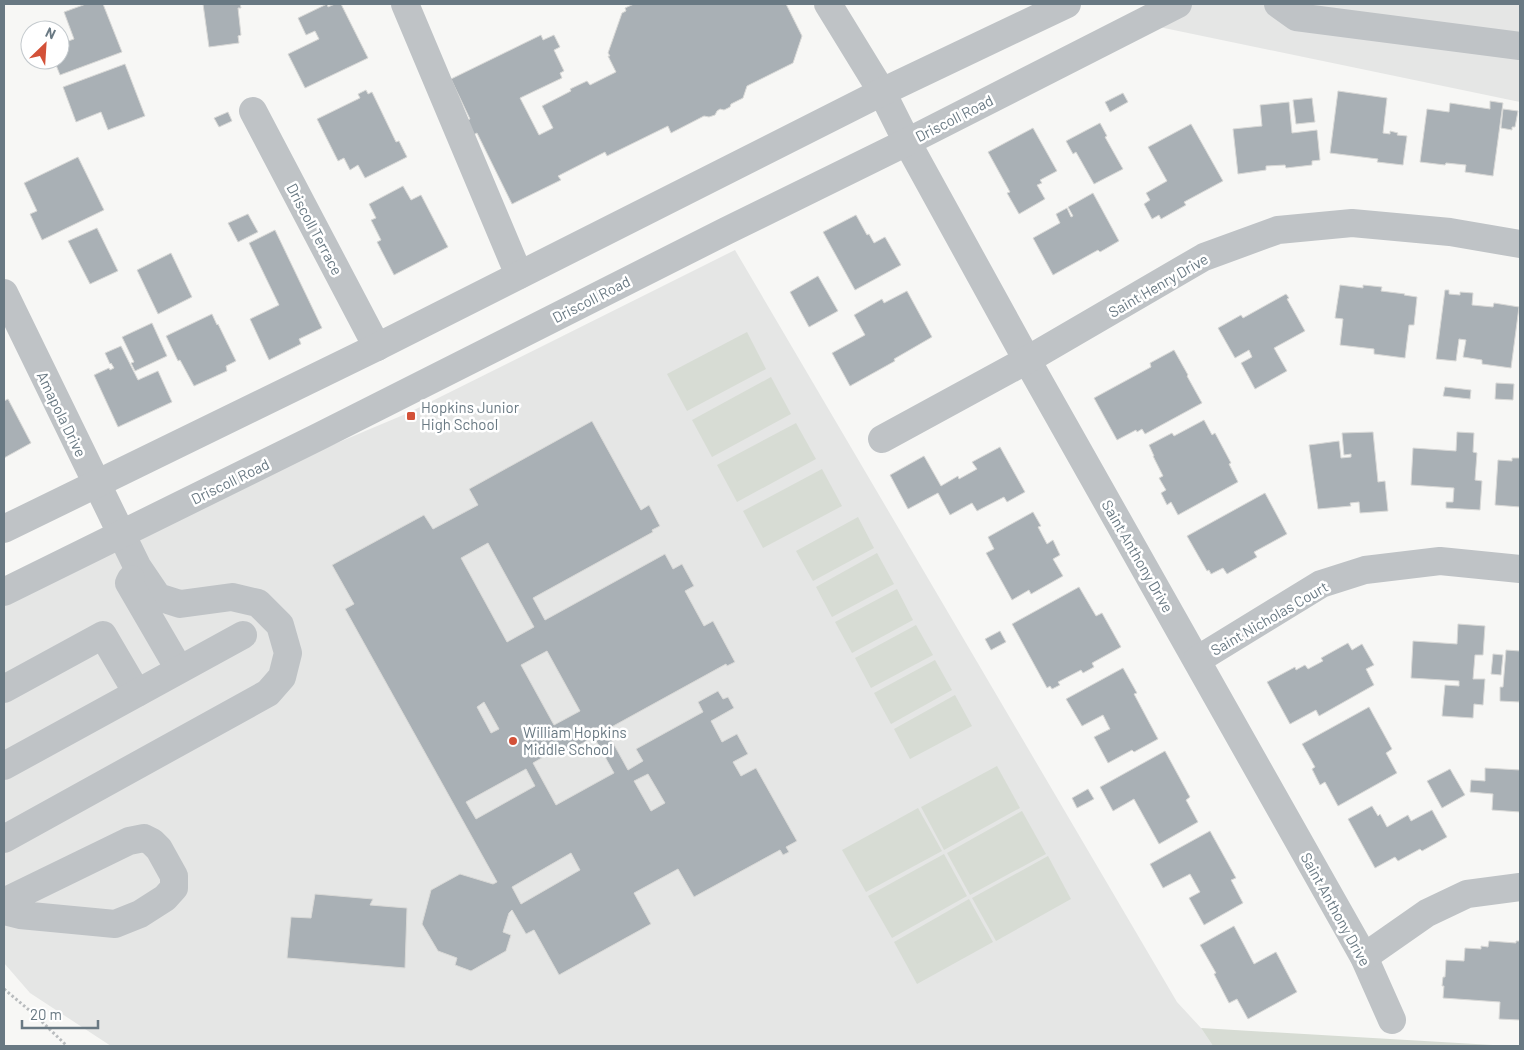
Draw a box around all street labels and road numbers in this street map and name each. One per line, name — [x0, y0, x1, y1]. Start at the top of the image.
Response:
street label: Driscoll Road — [912, 91, 996, 145]
street label: Driscoll Terrace — [283, 180, 347, 278]
street label: Saint Henry Drive — [1105, 249, 1211, 321]
street label: Driscoll Road — [549, 272, 633, 326]
street label: Amapola Drive — [34, 368, 90, 460]
street label: Driscoll Road — [188, 454, 272, 508]
street label: Saint Anthony Drive — [1098, 497, 1178, 615]
street label: Saint Nicholas Court — [1207, 577, 1331, 659]
street label: Saint Anthony Drive — [1297, 849, 1375, 969]

